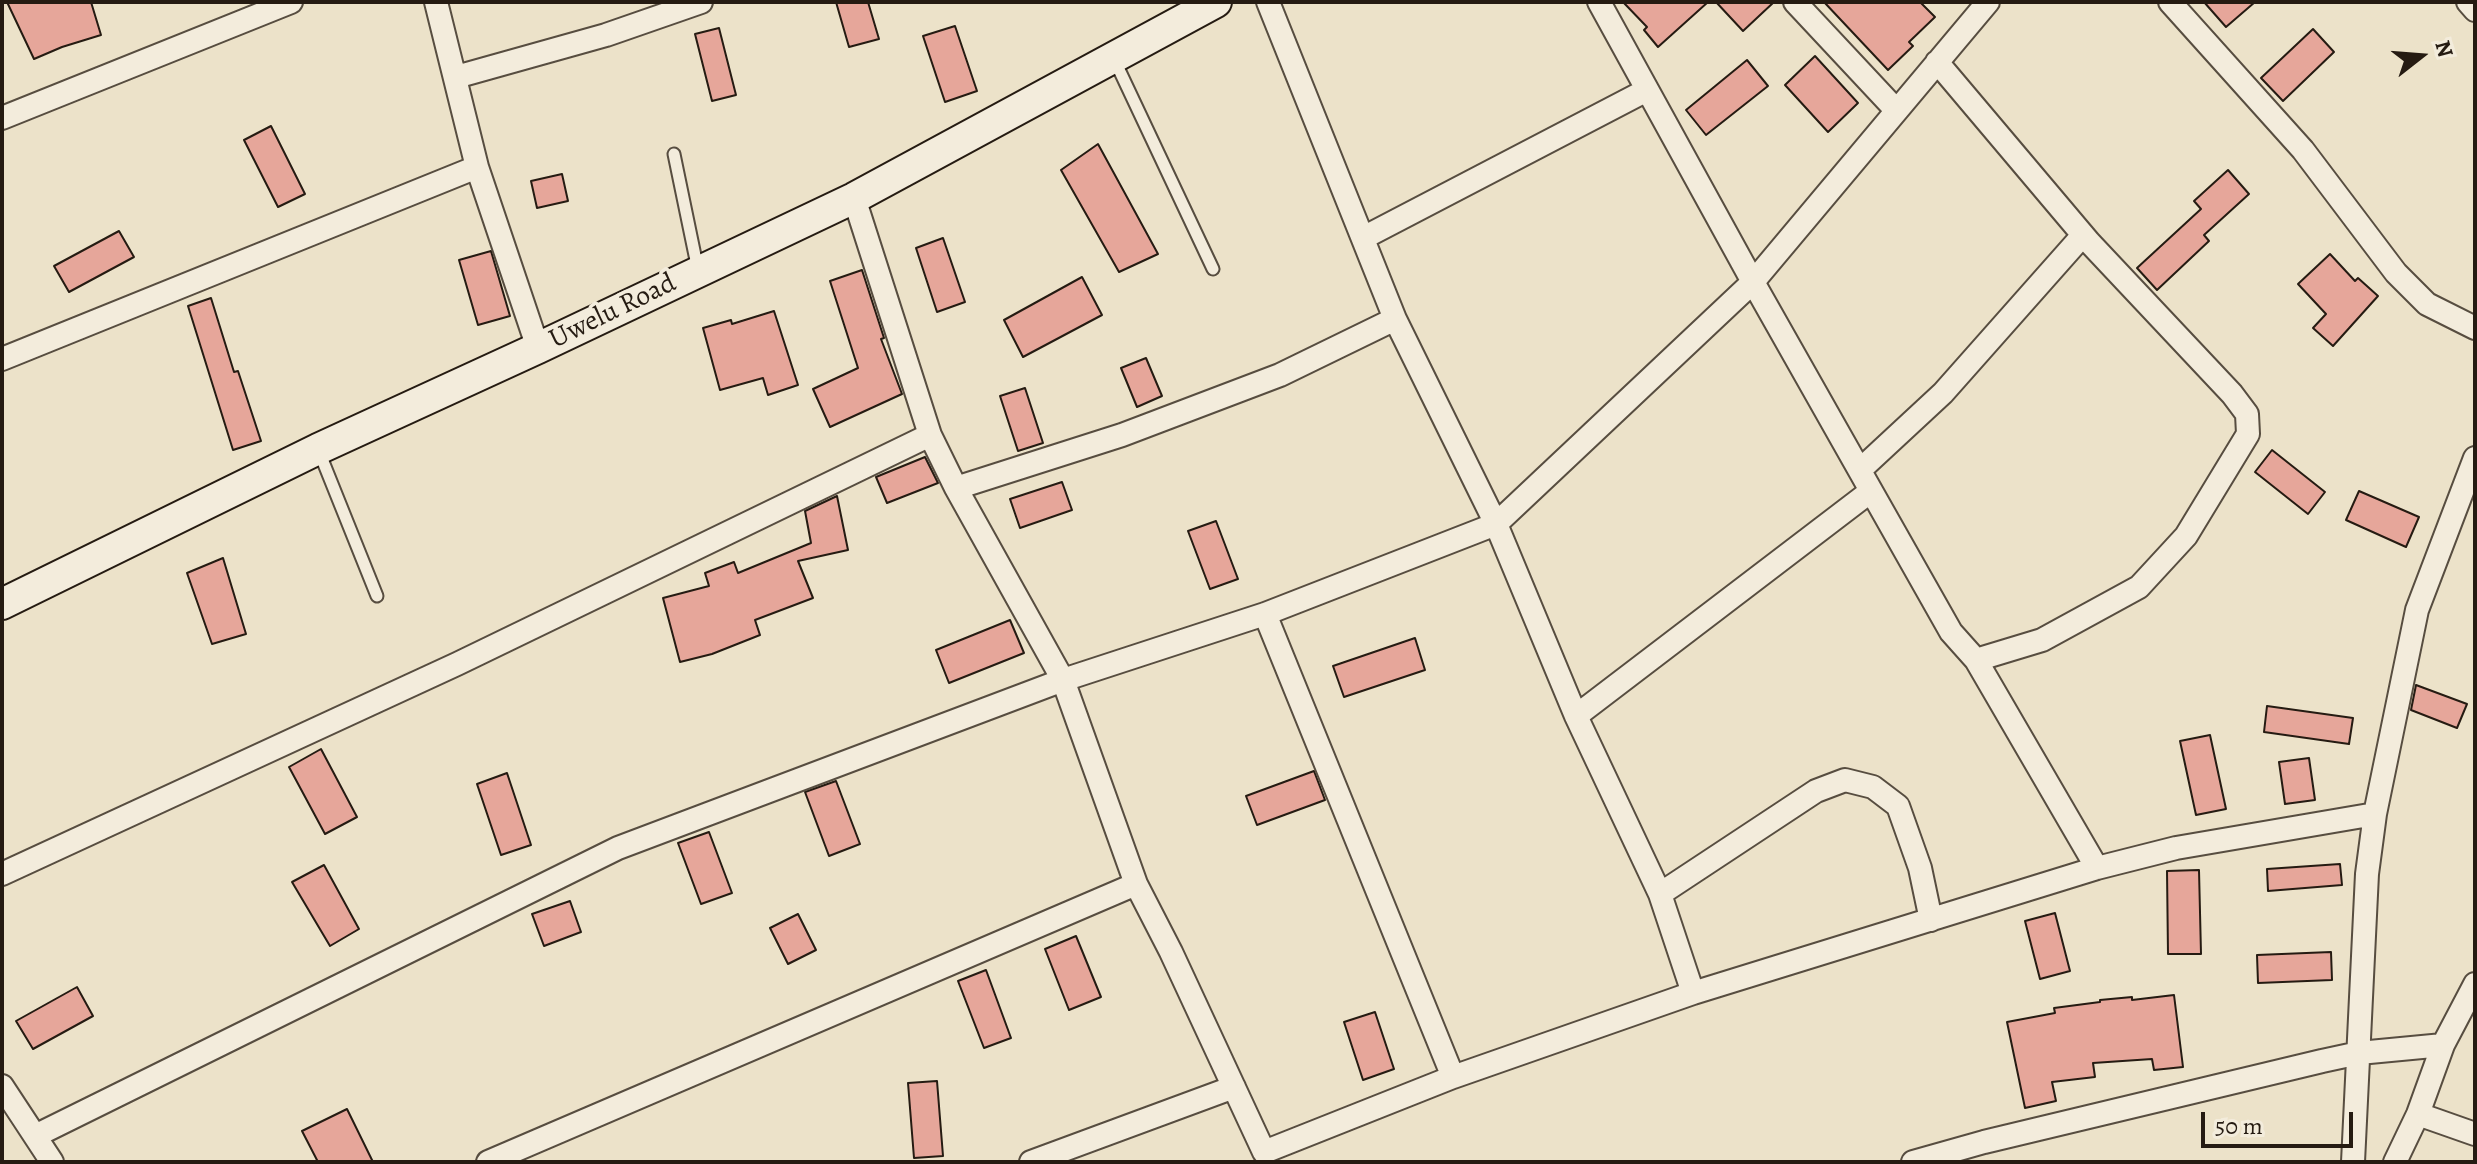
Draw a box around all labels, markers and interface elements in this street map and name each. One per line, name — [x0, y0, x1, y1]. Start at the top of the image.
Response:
north arrow — [2381, 16, 2461, 96]
text: N — [2427, 37, 2461, 61]
street label: Uwelu Road — [544, 267, 682, 357]
scale bar — [2205, 1096, 2357, 1146]
text: 50 m — [2215, 1110, 2263, 1142]

